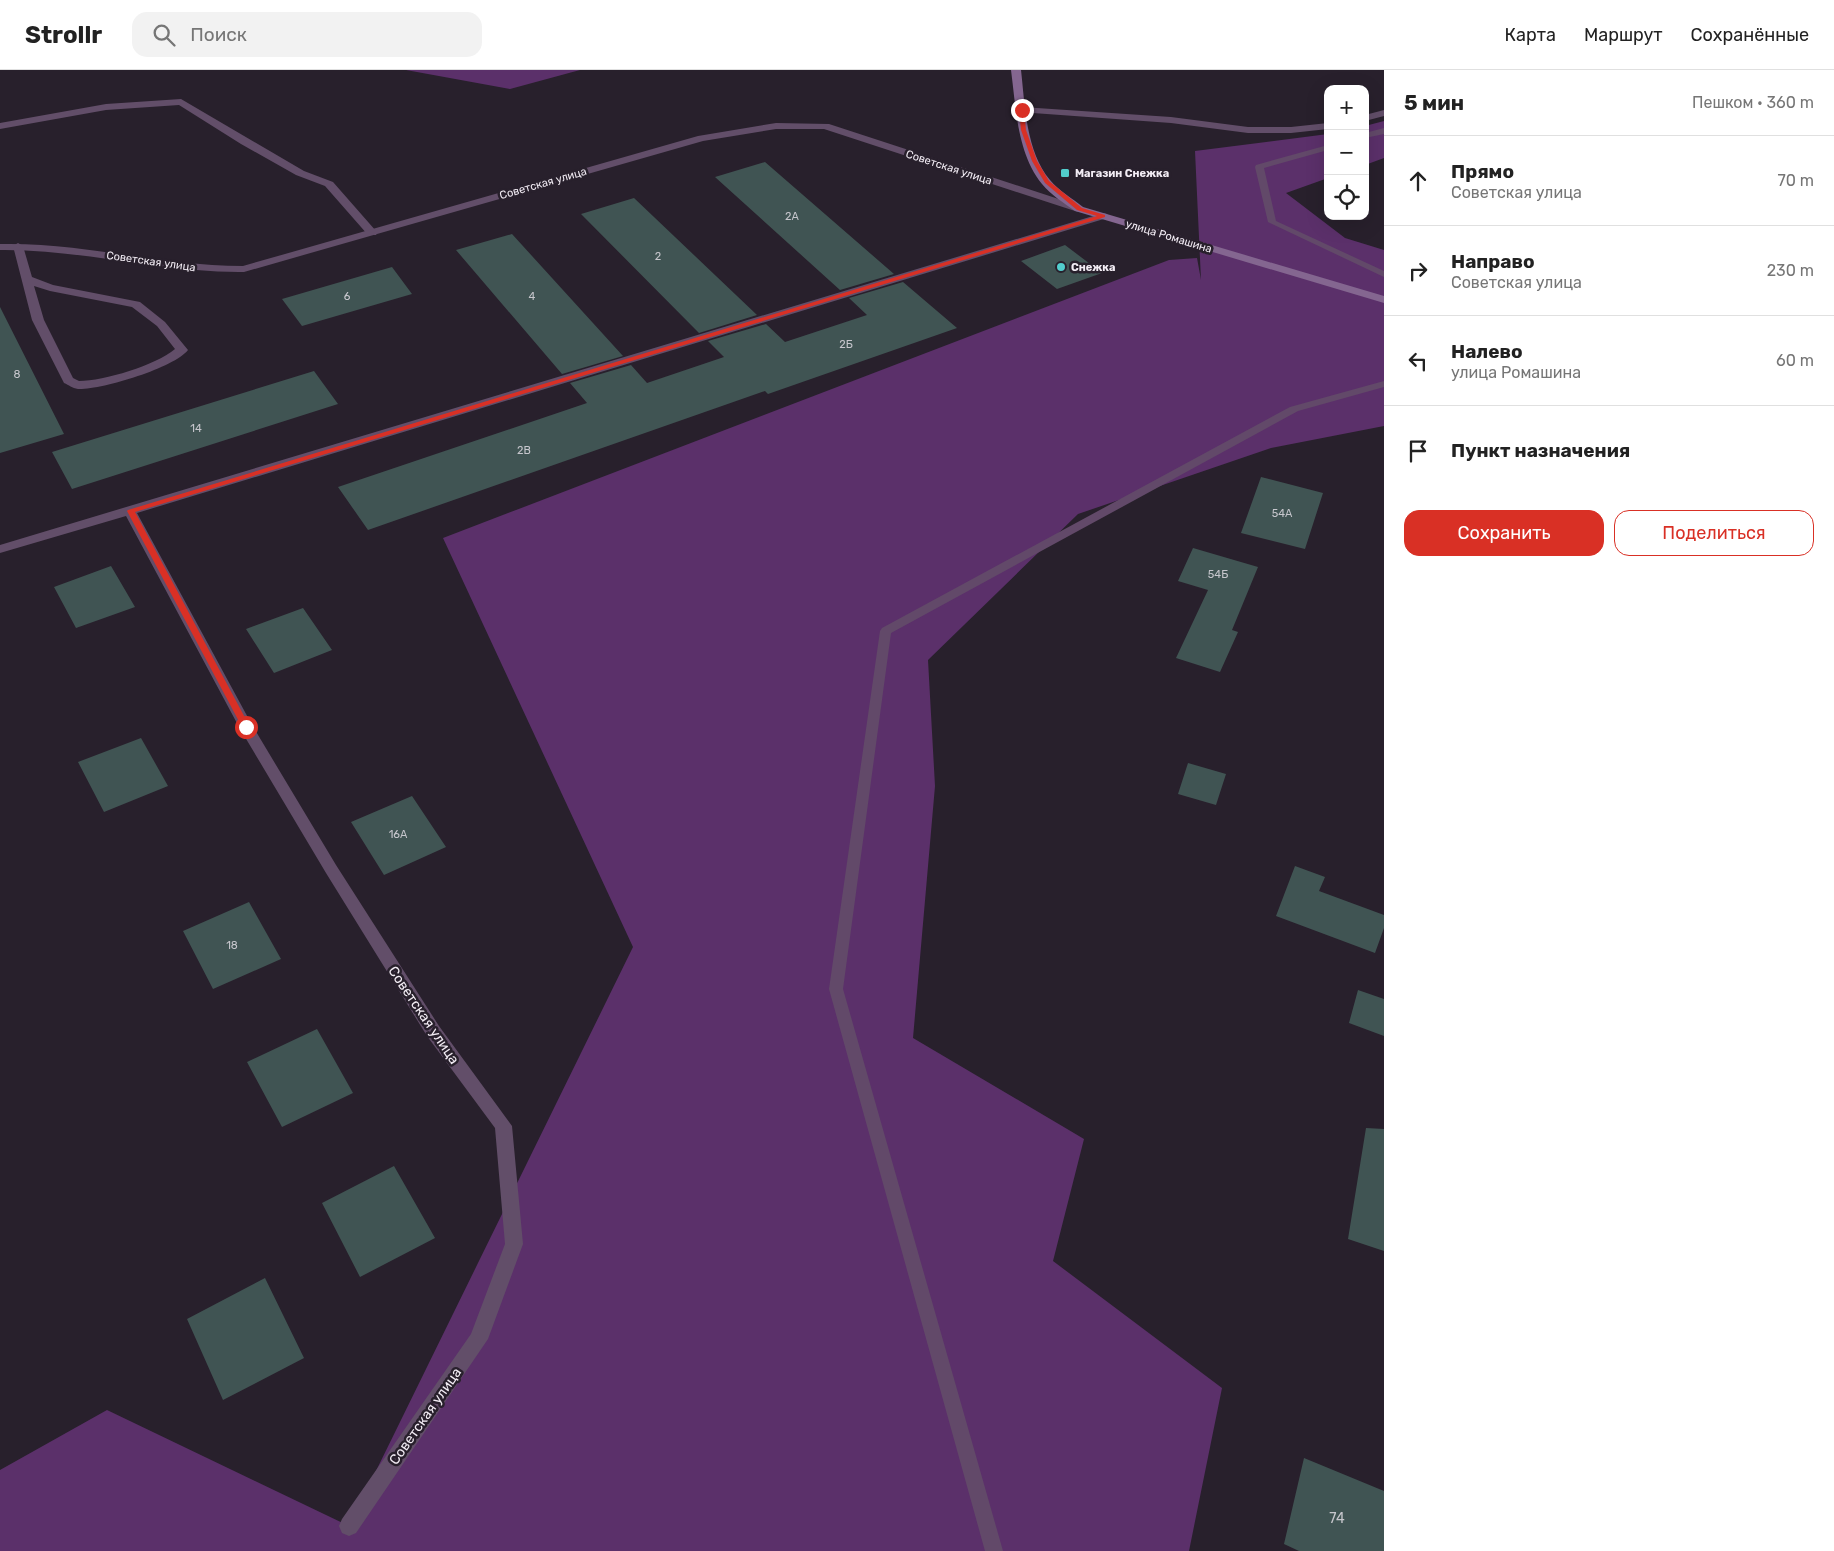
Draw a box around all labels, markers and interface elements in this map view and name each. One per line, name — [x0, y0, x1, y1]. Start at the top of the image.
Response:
search box — [132, 12, 482, 57]
text: Strollr — [25, 21, 102, 49]
icon: search — [150, 21, 178, 49]
text: Поиск — [190, 23, 247, 46]
text: Карта — [1505, 24, 1556, 46]
text: Маршрут — [1584, 24, 1663, 46]
text: Сохранённые — [1691, 24, 1809, 46]
map controls — [1324, 85, 1369, 220]
button: + — [1324, 85, 1369, 130]
text: 5 мин — [1404, 90, 1464, 115]
text: Пешком · 360 m — [1692, 93, 1814, 112]
route end — [1011, 99, 1034, 122]
button: − — [1324, 130, 1369, 175]
street label: Советская улица — [904, 147, 994, 188]
text: Прямо — [1451, 160, 1514, 183]
street label: Советская улица — [498, 165, 588, 202]
marker: Магазин Снежка — [1059, 167, 1071, 179]
place label: Магазин Снежка — [1075, 167, 1169, 180]
icon: ahead — [1404, 167, 1432, 195]
text: 70 m — [1777, 171, 1814, 190]
button: locate — [1324, 175, 1369, 220]
text: Советская улица — [1451, 183, 1582, 202]
house number: 2А — [785, 210, 800, 223]
street label: улица Ромашина — [1124, 217, 1214, 256]
street label: Советская улица — [105, 249, 196, 274]
house number: 2 — [655, 250, 661, 263]
text: Направо — [1451, 250, 1535, 273]
icon: right — [1404, 257, 1432, 285]
marker: Снежка — [1055, 261, 1067, 273]
place label: Снежка — [1071, 261, 1115, 274]
text: 230 m — [1767, 261, 1814, 280]
text: Советская улица — [1451, 273, 1582, 292]
house number: 6 — [344, 290, 351, 303]
house number: 4 — [529, 290, 536, 303]
house number: 2Б — [839, 338, 853, 351]
text: Налево — [1451, 340, 1523, 363]
icon: left — [1404, 347, 1432, 375]
text: 60 m — [1776, 351, 1814, 370]
text: улица Ромашина — [1451, 363, 1581, 382]
house number: 8 — [14, 368, 21, 381]
house number: 14 — [190, 422, 202, 435]
icon: arrive — [1404, 437, 1432, 465]
text: Пункт назначения — [1451, 439, 1630, 462]
house number: 2В — [517, 444, 531, 457]
house number: 54А — [1272, 507, 1293, 520]
button: Сохранить — [1404, 510, 1604, 556]
button: Поделиться — [1614, 510, 1814, 556]
house number: 54Б — [1208, 568, 1228, 581]
route start — [235, 716, 258, 739]
house number: 16А — [389, 828, 408, 841]
house number: 18 — [226, 939, 238, 952]
street label: Советская улица — [385, 963, 463, 1068]
street label: Советская улица — [386, 1365, 465, 1468]
house number: 74 — [1329, 1510, 1345, 1527]

